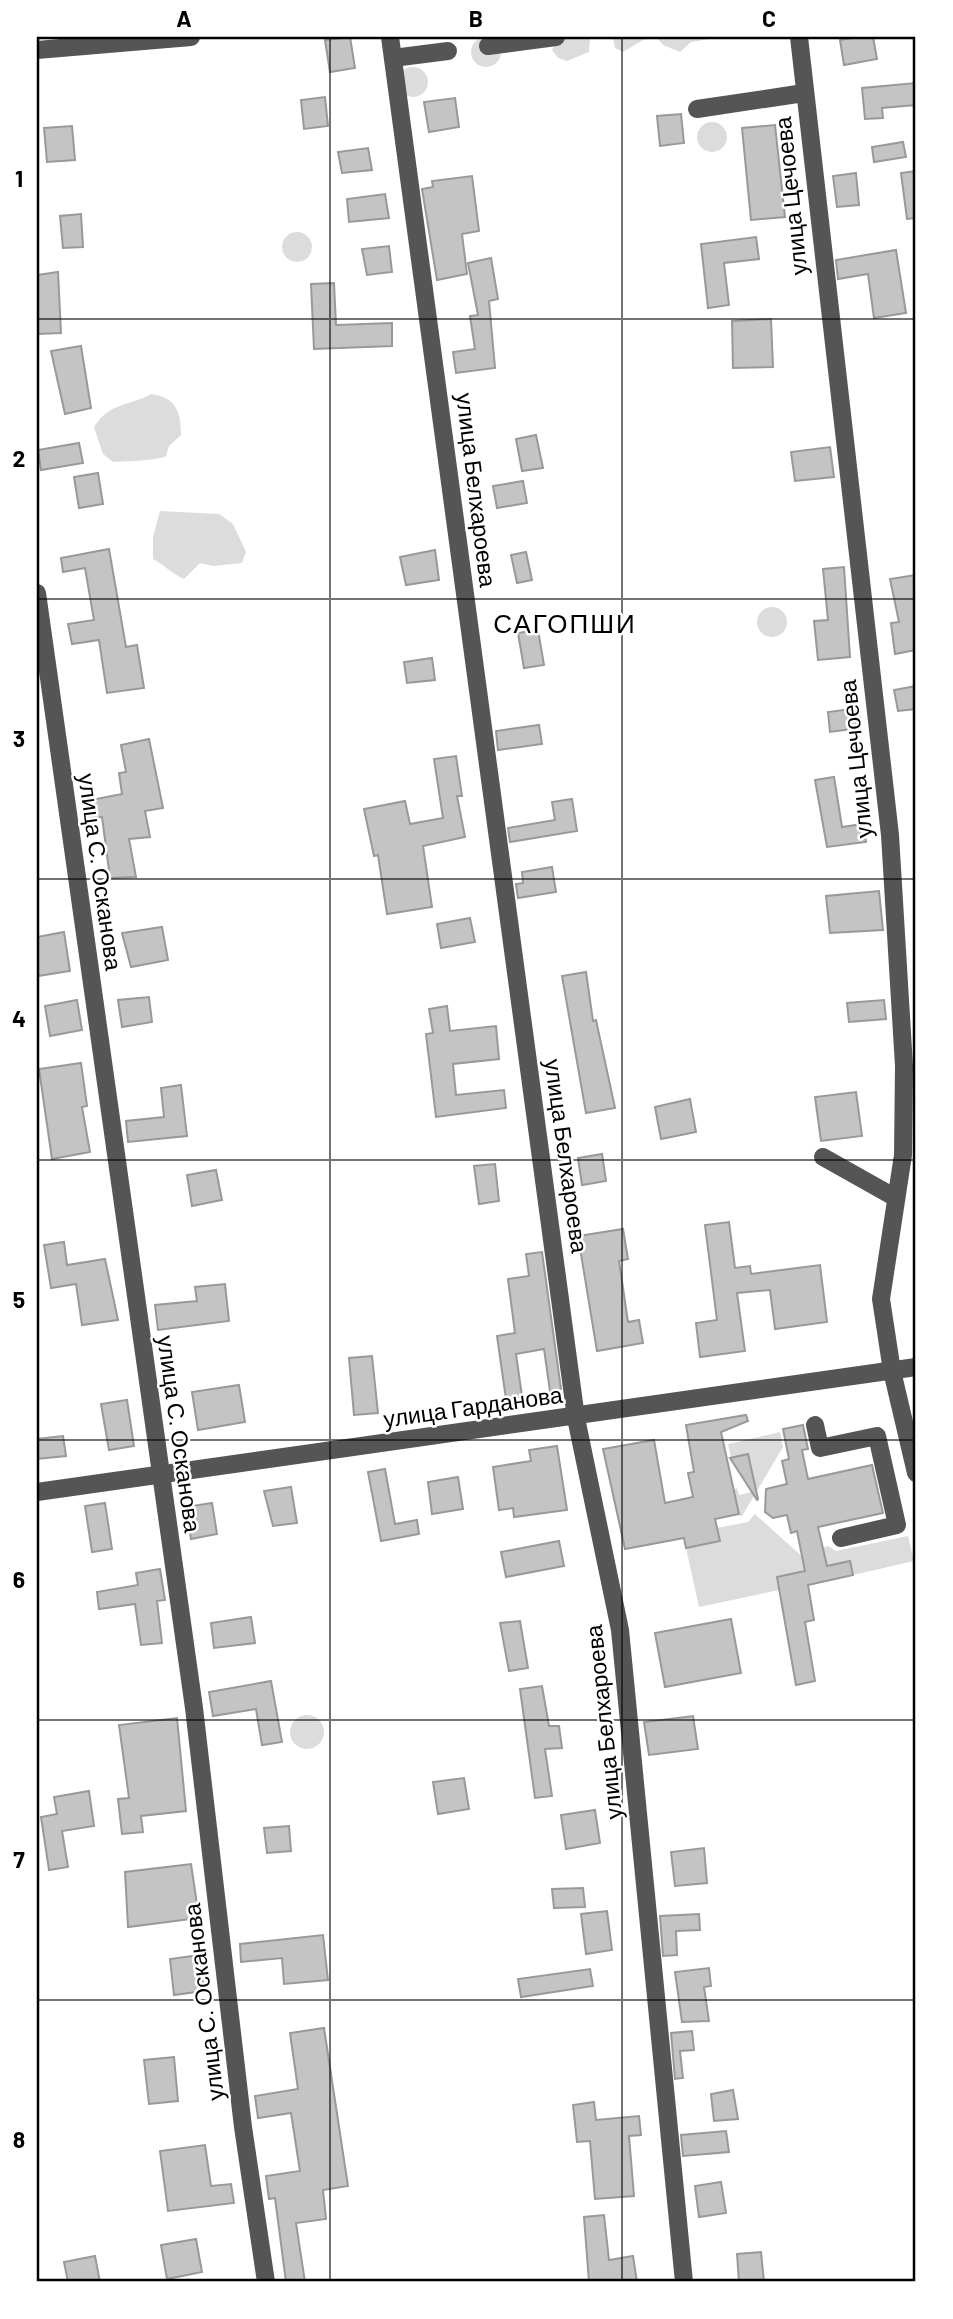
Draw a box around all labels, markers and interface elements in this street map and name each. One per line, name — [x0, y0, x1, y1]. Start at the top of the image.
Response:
text: A — [176, 4, 192, 32]
text: B — [469, 4, 483, 32]
text: C — [762, 4, 776, 32]
street label: улица Цечоева — [768, 115, 812, 277]
text: 1 — [15, 164, 23, 192]
street label: улица Белхароева — [451, 391, 503, 589]
text: 2 — [13, 444, 25, 472]
district label: САГОПШИ — [493, 607, 637, 638]
street label: улица Цечоева — [833, 678, 877, 840]
text: 3 — [13, 724, 25, 752]
street label: улица С. Осканова — [73, 772, 129, 972]
text: 4 — [12, 1004, 26, 1032]
street label: улица Белхароева — [540, 1057, 594, 1255]
text: 5 — [13, 1285, 25, 1313]
street label: улица С. Осканова — [152, 1334, 208, 1534]
street label: улица Гарданова — [382, 1380, 564, 1432]
text: 6 — [13, 1565, 25, 1593]
street label: улица Белхароева — [579, 1623, 627, 1821]
text: 7 — [13, 1845, 25, 1873]
street label: улица С. Осканова — [177, 1902, 229, 2102]
text: 8 — [13, 2125, 25, 2153]

